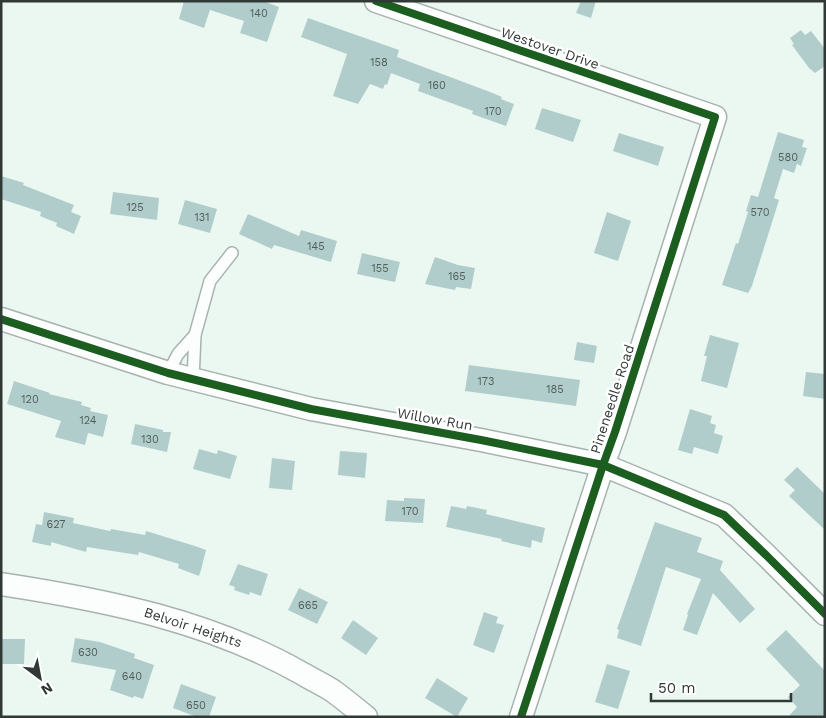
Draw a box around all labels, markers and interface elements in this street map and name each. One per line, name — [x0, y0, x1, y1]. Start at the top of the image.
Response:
house number: 140 — [250, 7, 268, 20]
street label: Westover Drive — [499, 24, 601, 72]
house number: 158 — [370, 56, 388, 69]
house number: 160 — [428, 79, 446, 92]
house number: 170 — [484, 105, 502, 118]
house number: 580 — [778, 151, 798, 164]
house number: 125 — [126, 201, 144, 214]
house number: 570 — [750, 206, 770, 219]
house number: 131 — [195, 211, 210, 224]
house number: 145 — [307, 240, 325, 253]
house number: 155 — [371, 262, 389, 275]
house number: 165 — [448, 270, 466, 283]
street label: Pineneedle Road — [587, 342, 637, 456]
house number: 173 — [478, 375, 494, 388]
house number: 185 — [546, 383, 564, 396]
house number: 120 — [21, 393, 39, 406]
street label: Willow Run — [396, 404, 474, 434]
house number: 124 — [79, 414, 97, 427]
house number: 130 — [141, 433, 159, 446]
house number: 170 — [401, 505, 419, 518]
house number: 627 — [46, 518, 66, 531]
house number: 665 — [298, 599, 318, 612]
street label: Belvoir Heights — [142, 604, 244, 650]
house number: 630 — [78, 646, 98, 659]
north arrow — [15, 653, 65, 703]
house number: 640 — [122, 670, 142, 683]
scale bar — [651, 670, 791, 702]
text: N — [38, 679, 56, 699]
text: 50 m — [658, 679, 695, 697]
house number: 650 — [186, 699, 206, 712]

